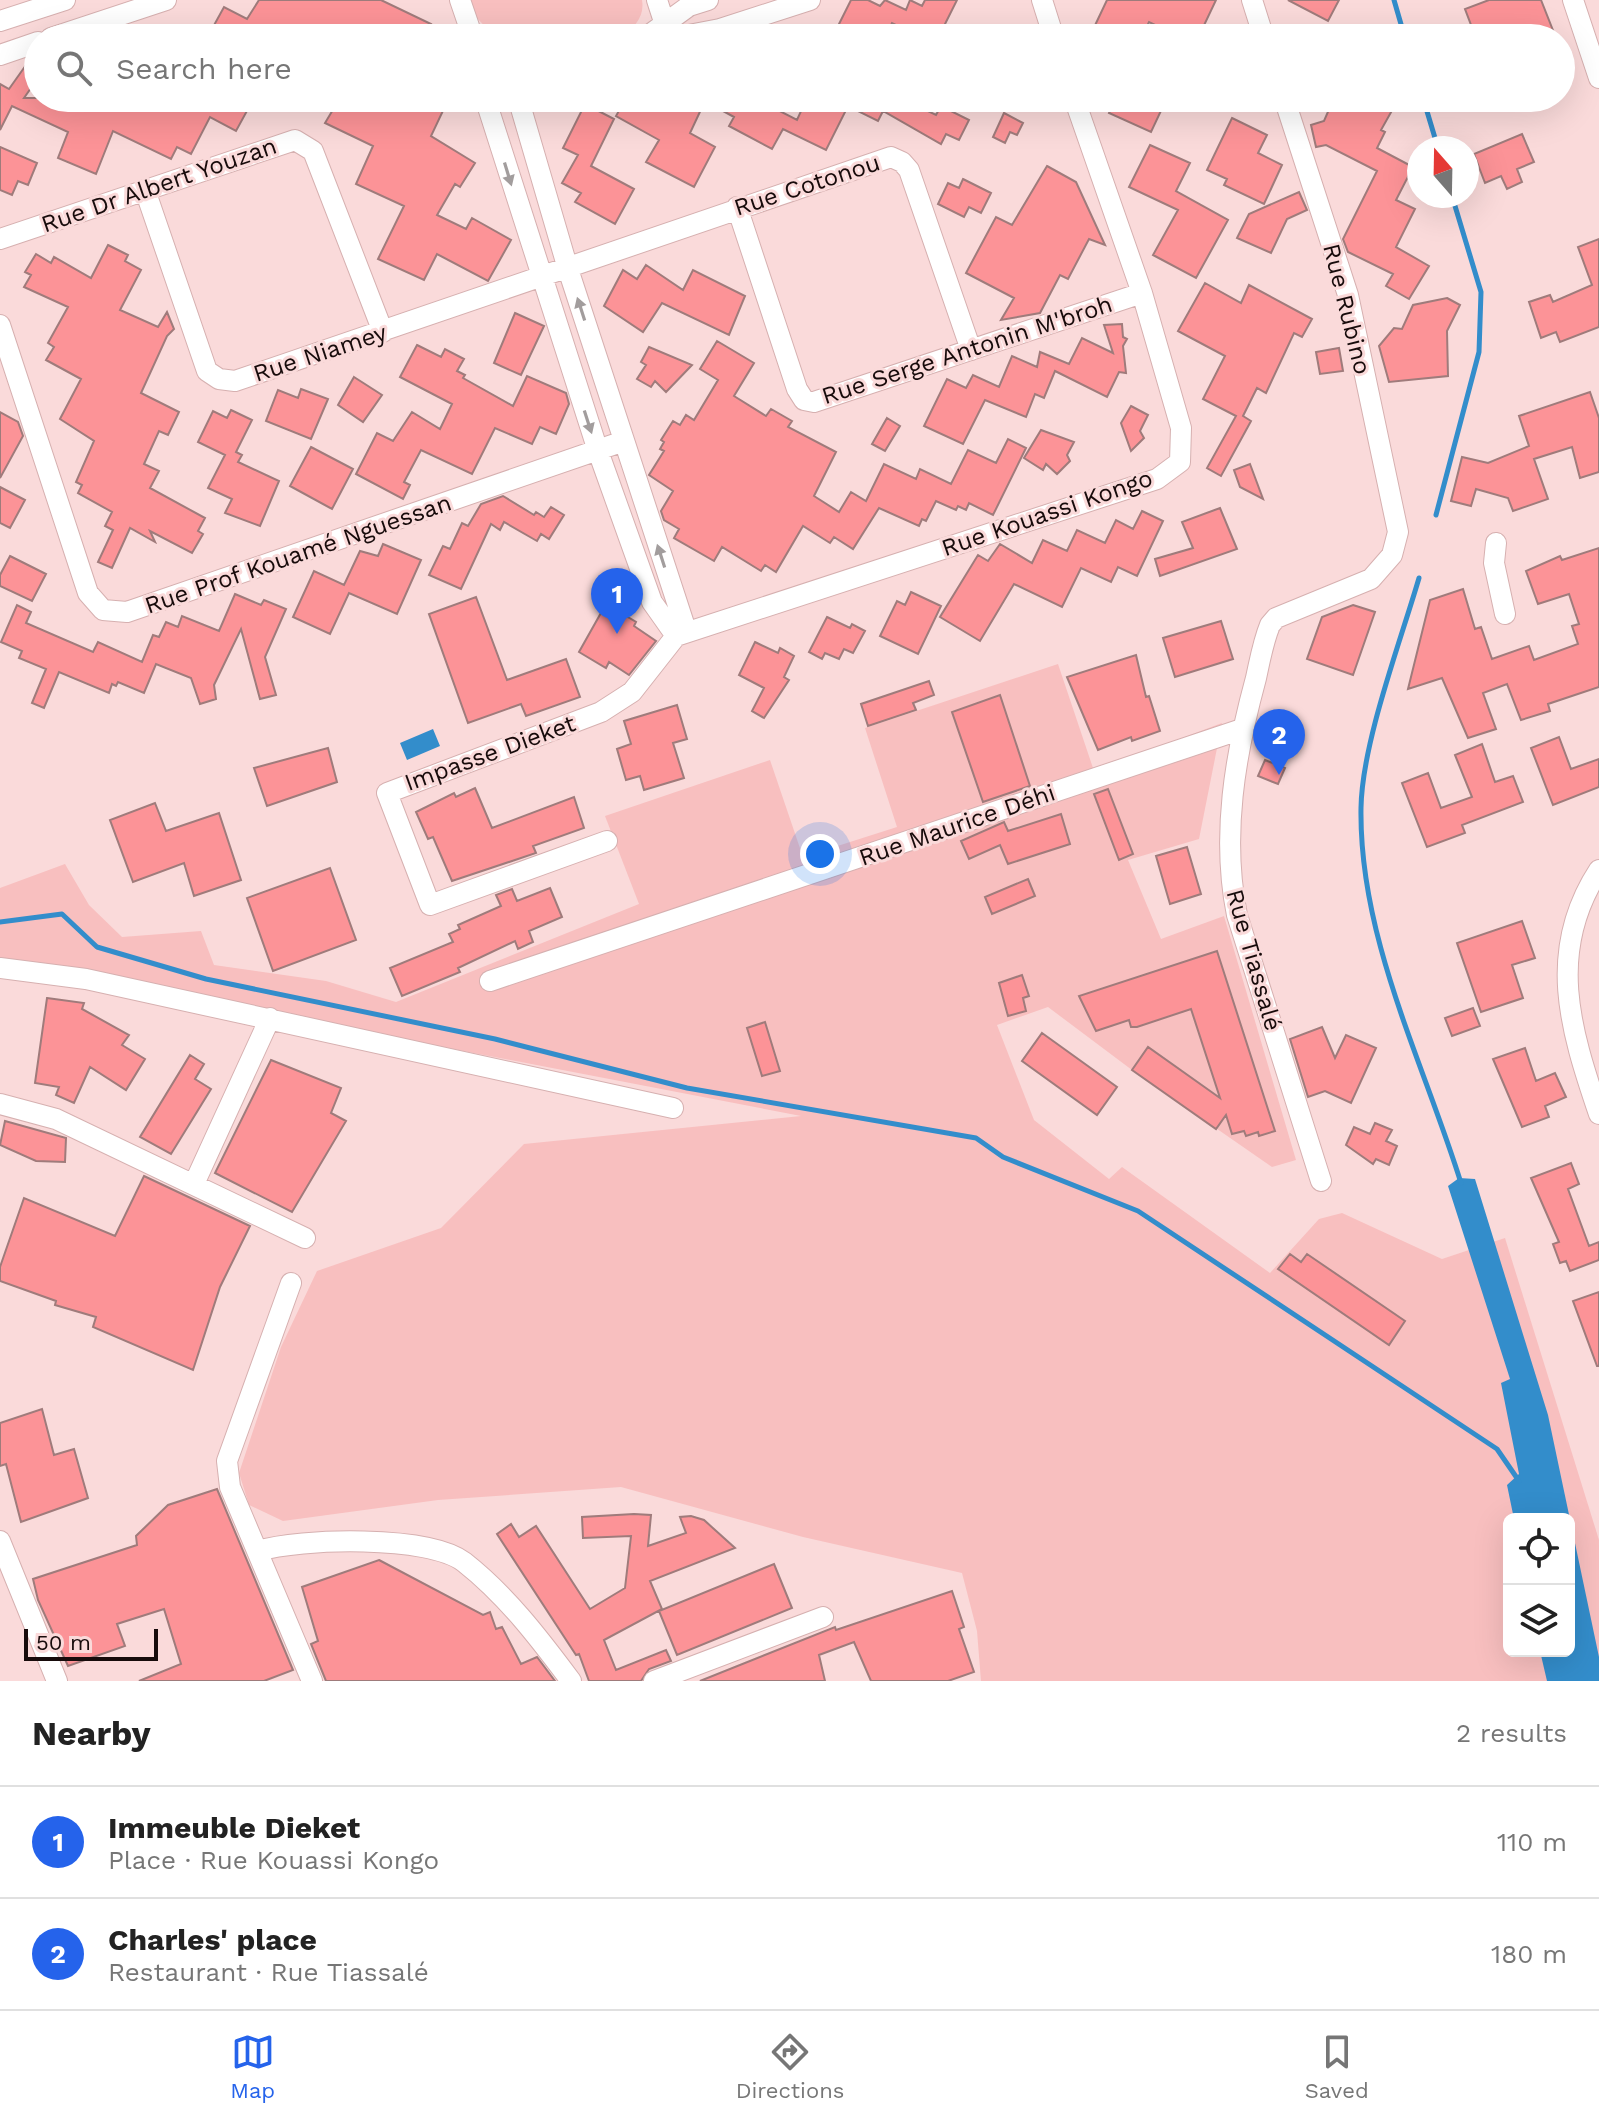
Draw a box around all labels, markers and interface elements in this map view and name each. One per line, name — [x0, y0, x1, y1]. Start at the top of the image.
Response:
search box — [24, 24, 1575, 112]
icon: search — [52, 46, 96, 90]
text: Search here — [116, 51, 292, 86]
street label: Rue Dr Albert Youzan — [38, 132, 280, 238]
north arrow — [1407, 136, 1479, 208]
street label: Rue Cotonou — [731, 148, 883, 222]
one-way arrow — [502, 162, 515, 186]
street label: Rue Rubino — [1317, 241, 1377, 377]
street label: Rue Serge Antonin M'broh — [818, 290, 1116, 410]
one-way arrow — [575, 296, 587, 320]
street label: Rue Niamey — [250, 318, 391, 388]
one-way arrow — [582, 410, 594, 434]
street label: Rue Kouassi Kongo — [938, 464, 1156, 562]
street label: Rue Prof Kouamé Nguessan — [141, 488, 455, 620]
one-way arrow — [654, 544, 667, 568]
pin: 1 — [591, 568, 643, 634]
street label: Impasse Dieket — [401, 709, 579, 797]
pin: 2 — [1253, 709, 1305, 775]
street label: Rue Maurice Déhi — [855, 778, 1059, 872]
your location — [800, 834, 840, 874]
street label: Rue Tiassalé — [1220, 886, 1288, 1034]
map controls — [1503, 1513, 1575, 1657]
button: locate — [1503, 1513, 1575, 1585]
button: layers — [1503, 1585, 1575, 1657]
scale bar — [24, 1625, 158, 1661]
text: 50 m — [36, 1630, 91, 1655]
text: Nearby — [32, 1713, 151, 1753]
text: 2 results — [1456, 1718, 1567, 1748]
text: Immeuble Dieket — [108, 1810, 360, 1845]
text: 1 — [52, 1827, 64, 1857]
text: 110 m — [1497, 1827, 1567, 1857]
text: Place · Rue Kouassi Kongo — [108, 1845, 439, 1875]
text: Charles' place — [108, 1922, 317, 1957]
text: 2 — [50, 1939, 66, 1969]
text: 180 m — [1491, 1939, 1567, 1969]
text: Restaurant · Rue Tiassalé — [108, 1957, 429, 1987]
tab: Map — [230, 2030, 275, 2103]
tab: Directions — [736, 2030, 844, 2103]
tab: Saved — [1305, 2030, 1369, 2103]

